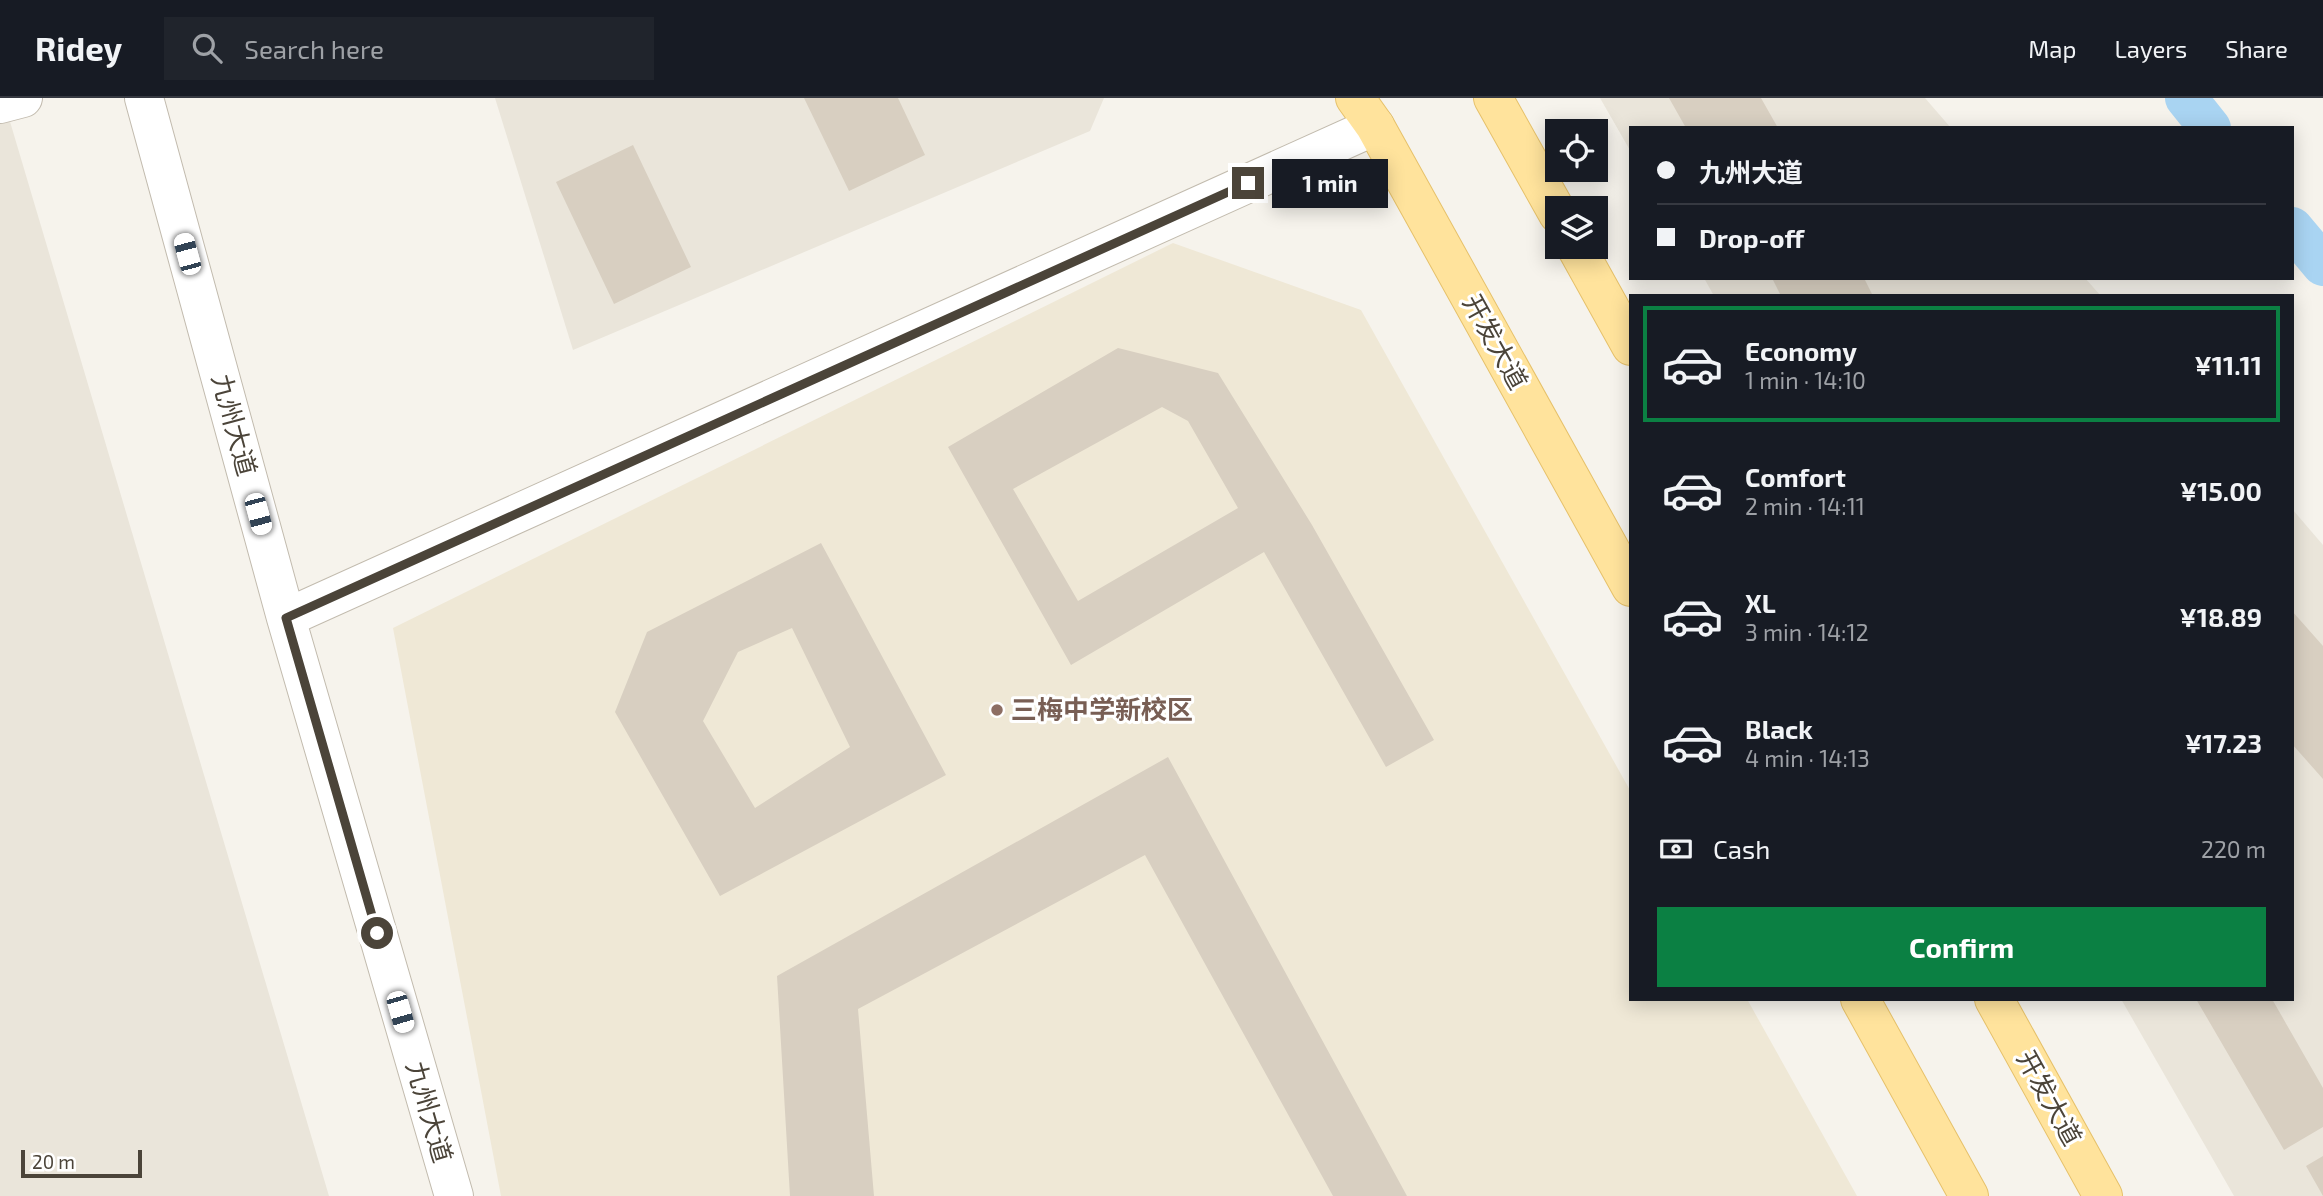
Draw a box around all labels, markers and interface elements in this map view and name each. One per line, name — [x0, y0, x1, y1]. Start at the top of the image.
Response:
search box — [164, 17, 654, 80]
text: Ridey — [35, 28, 122, 68]
icon: search — [188, 29, 226, 67]
text: Search here — [244, 33, 384, 64]
text: Map — [2028, 34, 2076, 63]
text: Layers — [2114, 34, 2187, 63]
text: Share — [2225, 34, 2288, 63]
map controls — [1545, 119, 1608, 259]
button: locate — [1545, 119, 1608, 182]
text: 九州大道 — [1699, 156, 1803, 187]
callout: 1 min — [1272, 158, 1388, 208]
route end — [1232, 167, 1264, 199]
text: 1 min — [1302, 169, 1358, 197]
button: layers — [1545, 196, 1608, 259]
text: Drop-off — [1699, 222, 1804, 253]
car — [172, 231, 203, 277]
street label: 开发大道 — [1458, 288, 1535, 394]
icon: car — [1661, 333, 1724, 396]
text: Economy — [1745, 335, 1857, 366]
text: ¥11.11 — [2195, 349, 2262, 380]
text: 1 min · 14:10 — [1745, 366, 1866, 394]
street label: 九州大道 — [207, 370, 264, 479]
icon: car — [1661, 459, 1724, 522]
text: Comfort — [1745, 461, 1846, 492]
text: ¥15.00 — [2180, 475, 2262, 506]
car — [243, 491, 274, 537]
text: 2 min · 14:11 — [1745, 492, 1865, 520]
icon: car — [1661, 585, 1724, 648]
text: XL — [1745, 587, 1776, 618]
text: ¥18.89 — [2179, 601, 2262, 632]
text: 3 min · 14:12 — [1745, 618, 1869, 646]
place label: 三梅中学新校区 — [1011, 693, 1193, 724]
marker: 三梅中学新校区 — [989, 702, 1005, 718]
icon: car — [1661, 711, 1724, 774]
text: Black — [1745, 713, 1813, 744]
text: ¥17.23 — [2185, 727, 2262, 758]
text: 4 min · 14:13 — [1745, 744, 1870, 772]
icon: cash — [1657, 830, 1695, 868]
text: Cash — [1713, 833, 1770, 864]
text: 220 m — [2201, 835, 2266, 863]
button: Confirm — [1657, 907, 2266, 987]
route start — [361, 917, 393, 949]
car — [385, 989, 416, 1035]
street label: 开发大道 — [2012, 1044, 2089, 1150]
street label: 九州大道 — [401, 1057, 460, 1166]
scale bar — [21, 1147, 142, 1179]
text: 20 m — [32, 1150, 75, 1173]

